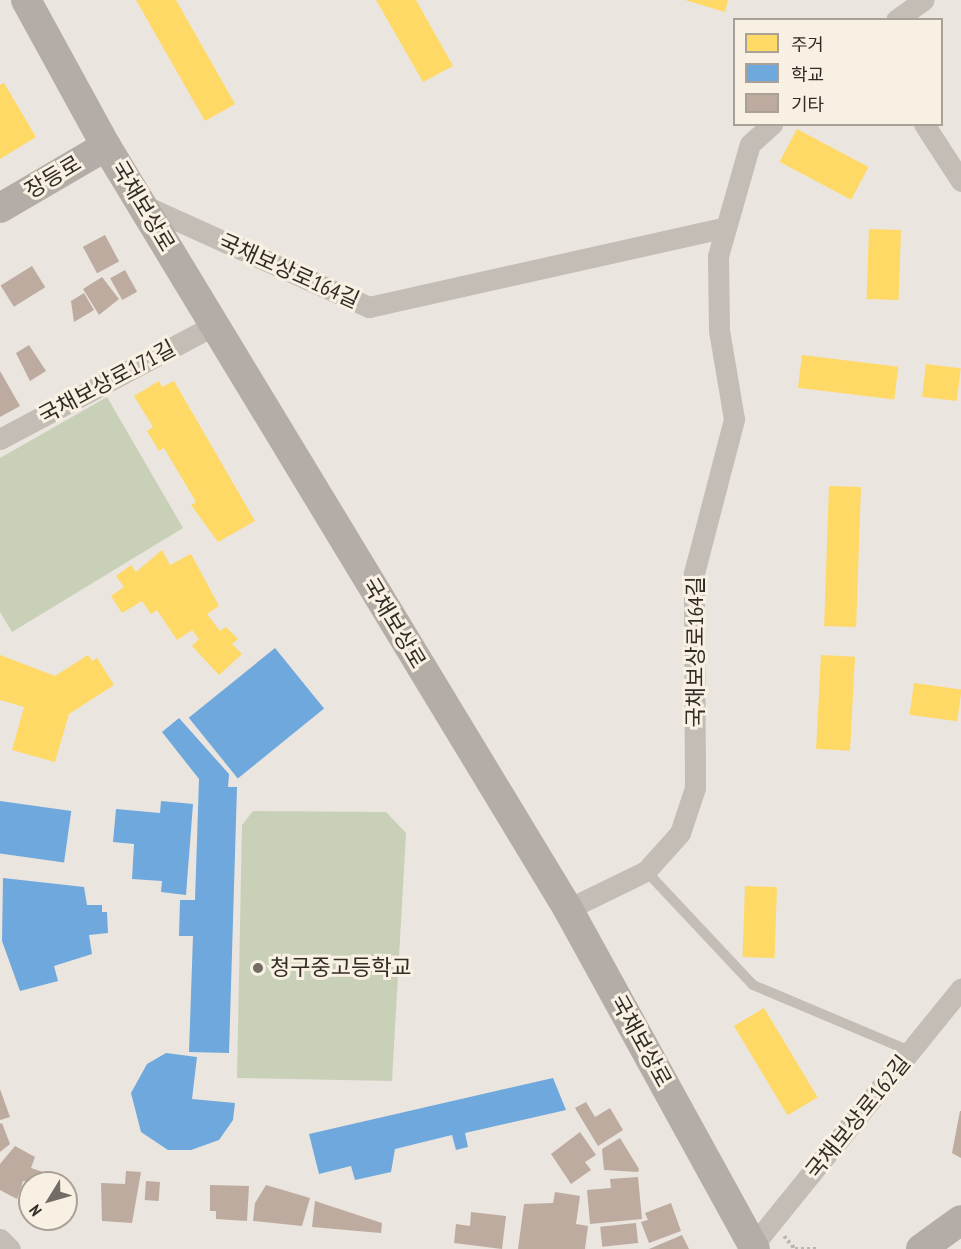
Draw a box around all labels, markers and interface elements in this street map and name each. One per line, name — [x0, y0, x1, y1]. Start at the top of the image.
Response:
legend — [733, 18, 943, 126]
text: 주거 — [791, 33, 824, 56]
text: 학교 — [791, 63, 824, 86]
text: 기타 — [791, 93, 824, 116]
street label: 장등로 — [20, 150, 86, 204]
street label: 국채보상로 — [106, 156, 180, 256]
street label: 국채보상로164길 — [215, 228, 363, 314]
street label: 국채보상로171길 — [34, 335, 180, 429]
street label: 국채보상로 — [357, 573, 431, 673]
street label: 국채보상로164길 — [683, 576, 709, 728]
place label: 청구중고등학교 — [270, 955, 412, 981]
marker: 청구중고등학교 — [251, 961, 265, 975]
street label: 국채보상로 — [605, 990, 677, 1092]
street label: 국채보상로162길 — [800, 1050, 916, 1184]
north arrow — [18, 1171, 78, 1231]
text: N — [25, 1201, 46, 1220]

